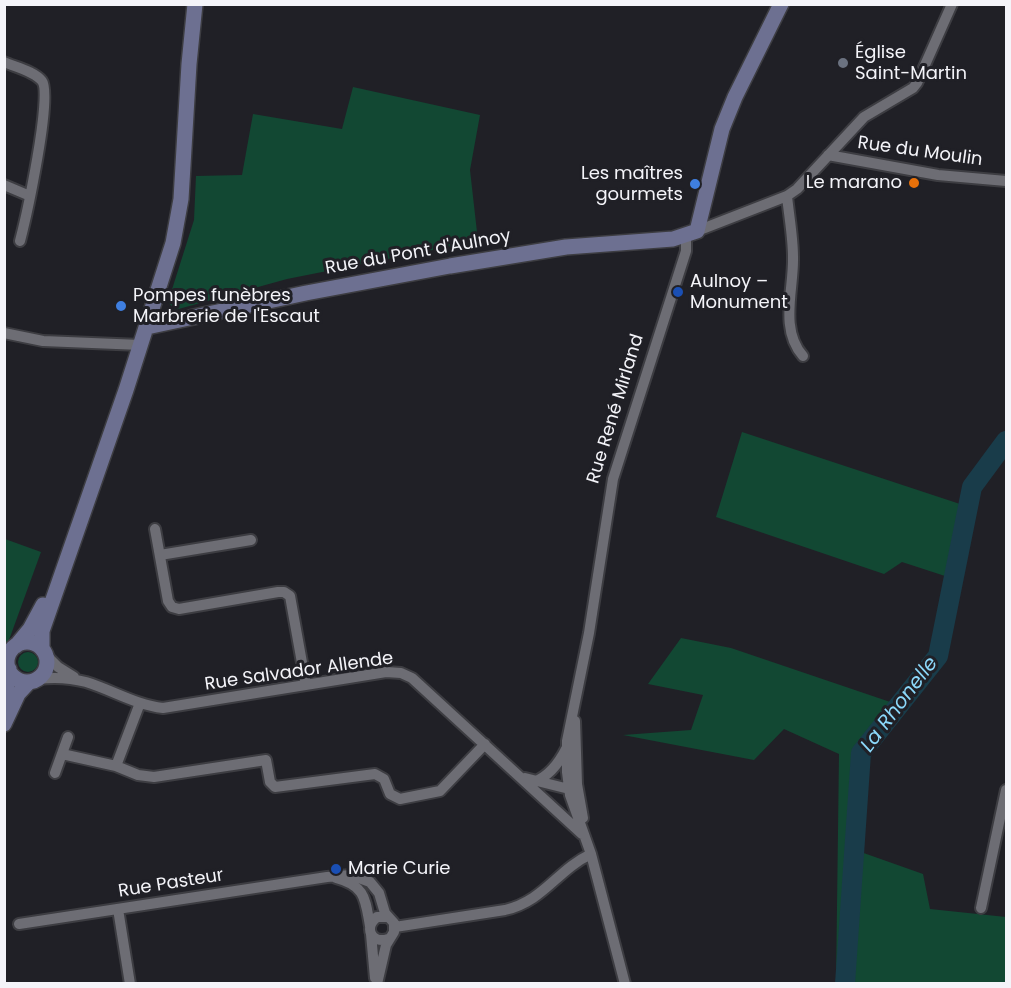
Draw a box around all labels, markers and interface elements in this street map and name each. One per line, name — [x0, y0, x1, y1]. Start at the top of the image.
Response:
place label: Église Saint-Martin — [855, 42, 967, 84]
marker: Église Saint-Martin — [836, 56, 850, 70]
street label: Rue du Moulin — [856, 133, 984, 171]
place label: Les maîtres gourmets — [581, 163, 683, 206]
place label: Le marano — [806, 172, 902, 194]
marker: Le marano — [907, 176, 921, 190]
marker: Les maîtres gourmets — [688, 177, 702, 191]
street label: Rue du Pont d'Aulnoy — [324, 226, 512, 280]
place label: Aulnoy – Monument — [690, 271, 788, 314]
place label: Pompes funèbres Marbrerie de l'Escaut — [133, 285, 320, 328]
marker: Aulnoy – Monument — [671, 285, 685, 299]
marker: Pompes funèbres Marbrerie de l'Escaut — [114, 299, 128, 313]
street label: Rue René Mirland — [583, 332, 649, 486]
street label: Rue Salvador Allende — [203, 648, 395, 696]
water label: La Rhonelle — [856, 653, 944, 757]
place label: Marie Curie — [348, 858, 450, 880]
marker: Marie Curie — [329, 862, 343, 876]
street label: Rue Pasteur — [117, 865, 225, 903]

